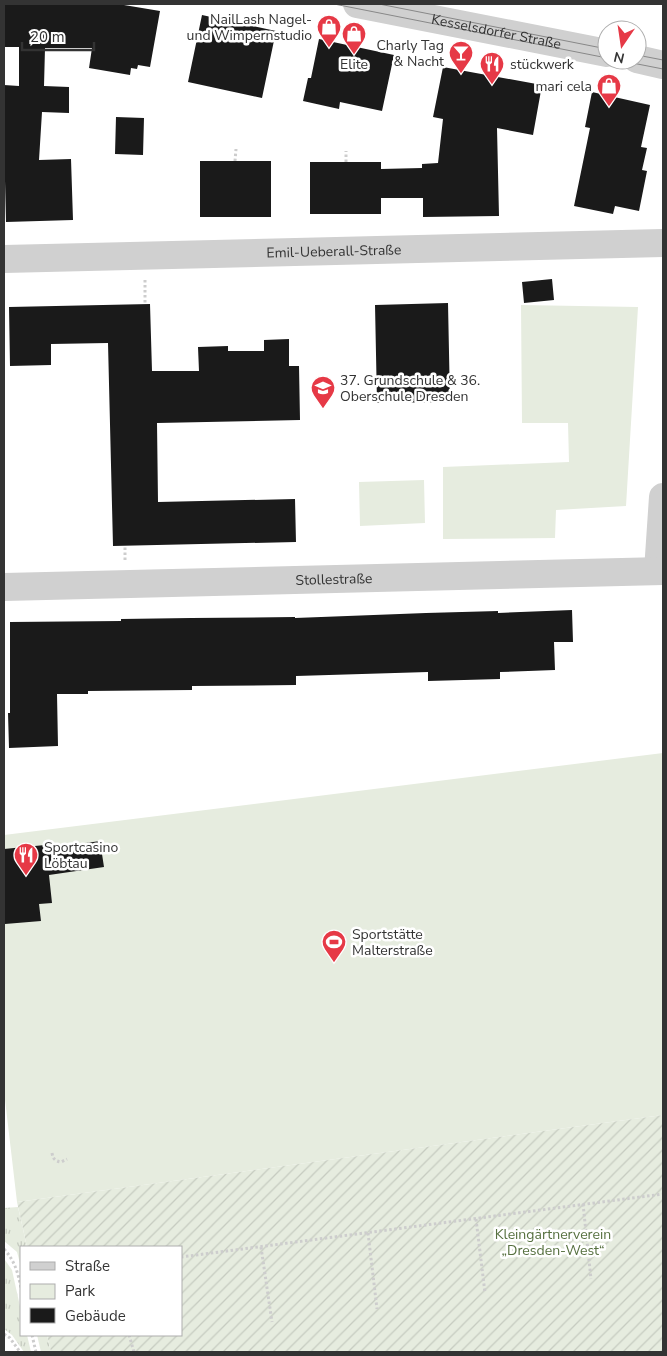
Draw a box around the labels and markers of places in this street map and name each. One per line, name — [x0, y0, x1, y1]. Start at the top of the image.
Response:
place label: NailLash Nagel- und Wimpernstudio — [187, 10, 312, 45]
shop icon: NailLash Nagel- und Wimpernstudio — [316, 14, 342, 48]
shop icon: Elite — [341, 21, 367, 55]
place label: Charly Tag & Nacht — [376, 36, 444, 71]
bar icon: Charly Tag & Nacht — [448, 40, 474, 74]
restaurant icon: stückwerk — [479, 51, 505, 85]
place label: Elite — [340, 55, 368, 74]
place label: stückwerk — [510, 55, 575, 74]
shop icon: mari cela — [596, 73, 622, 107]
place label: mari cela — [535, 77, 592, 96]
place label: 37. Grundschule & 36. Oberschule Dresden — [340, 371, 480, 406]
school or university icon: 37. Grundschule & 36. Oberschule Dresden — [310, 375, 336, 409]
place label: Sportcasino Löbtau — [44, 838, 119, 873]
restaurant icon: Sportcasino Löbtau — [13, 842, 39, 876]
place label: Sportstätte Malterstraße — [352, 925, 433, 960]
sports icon: Sportstätte Malterstraße — [321, 929, 347, 963]

